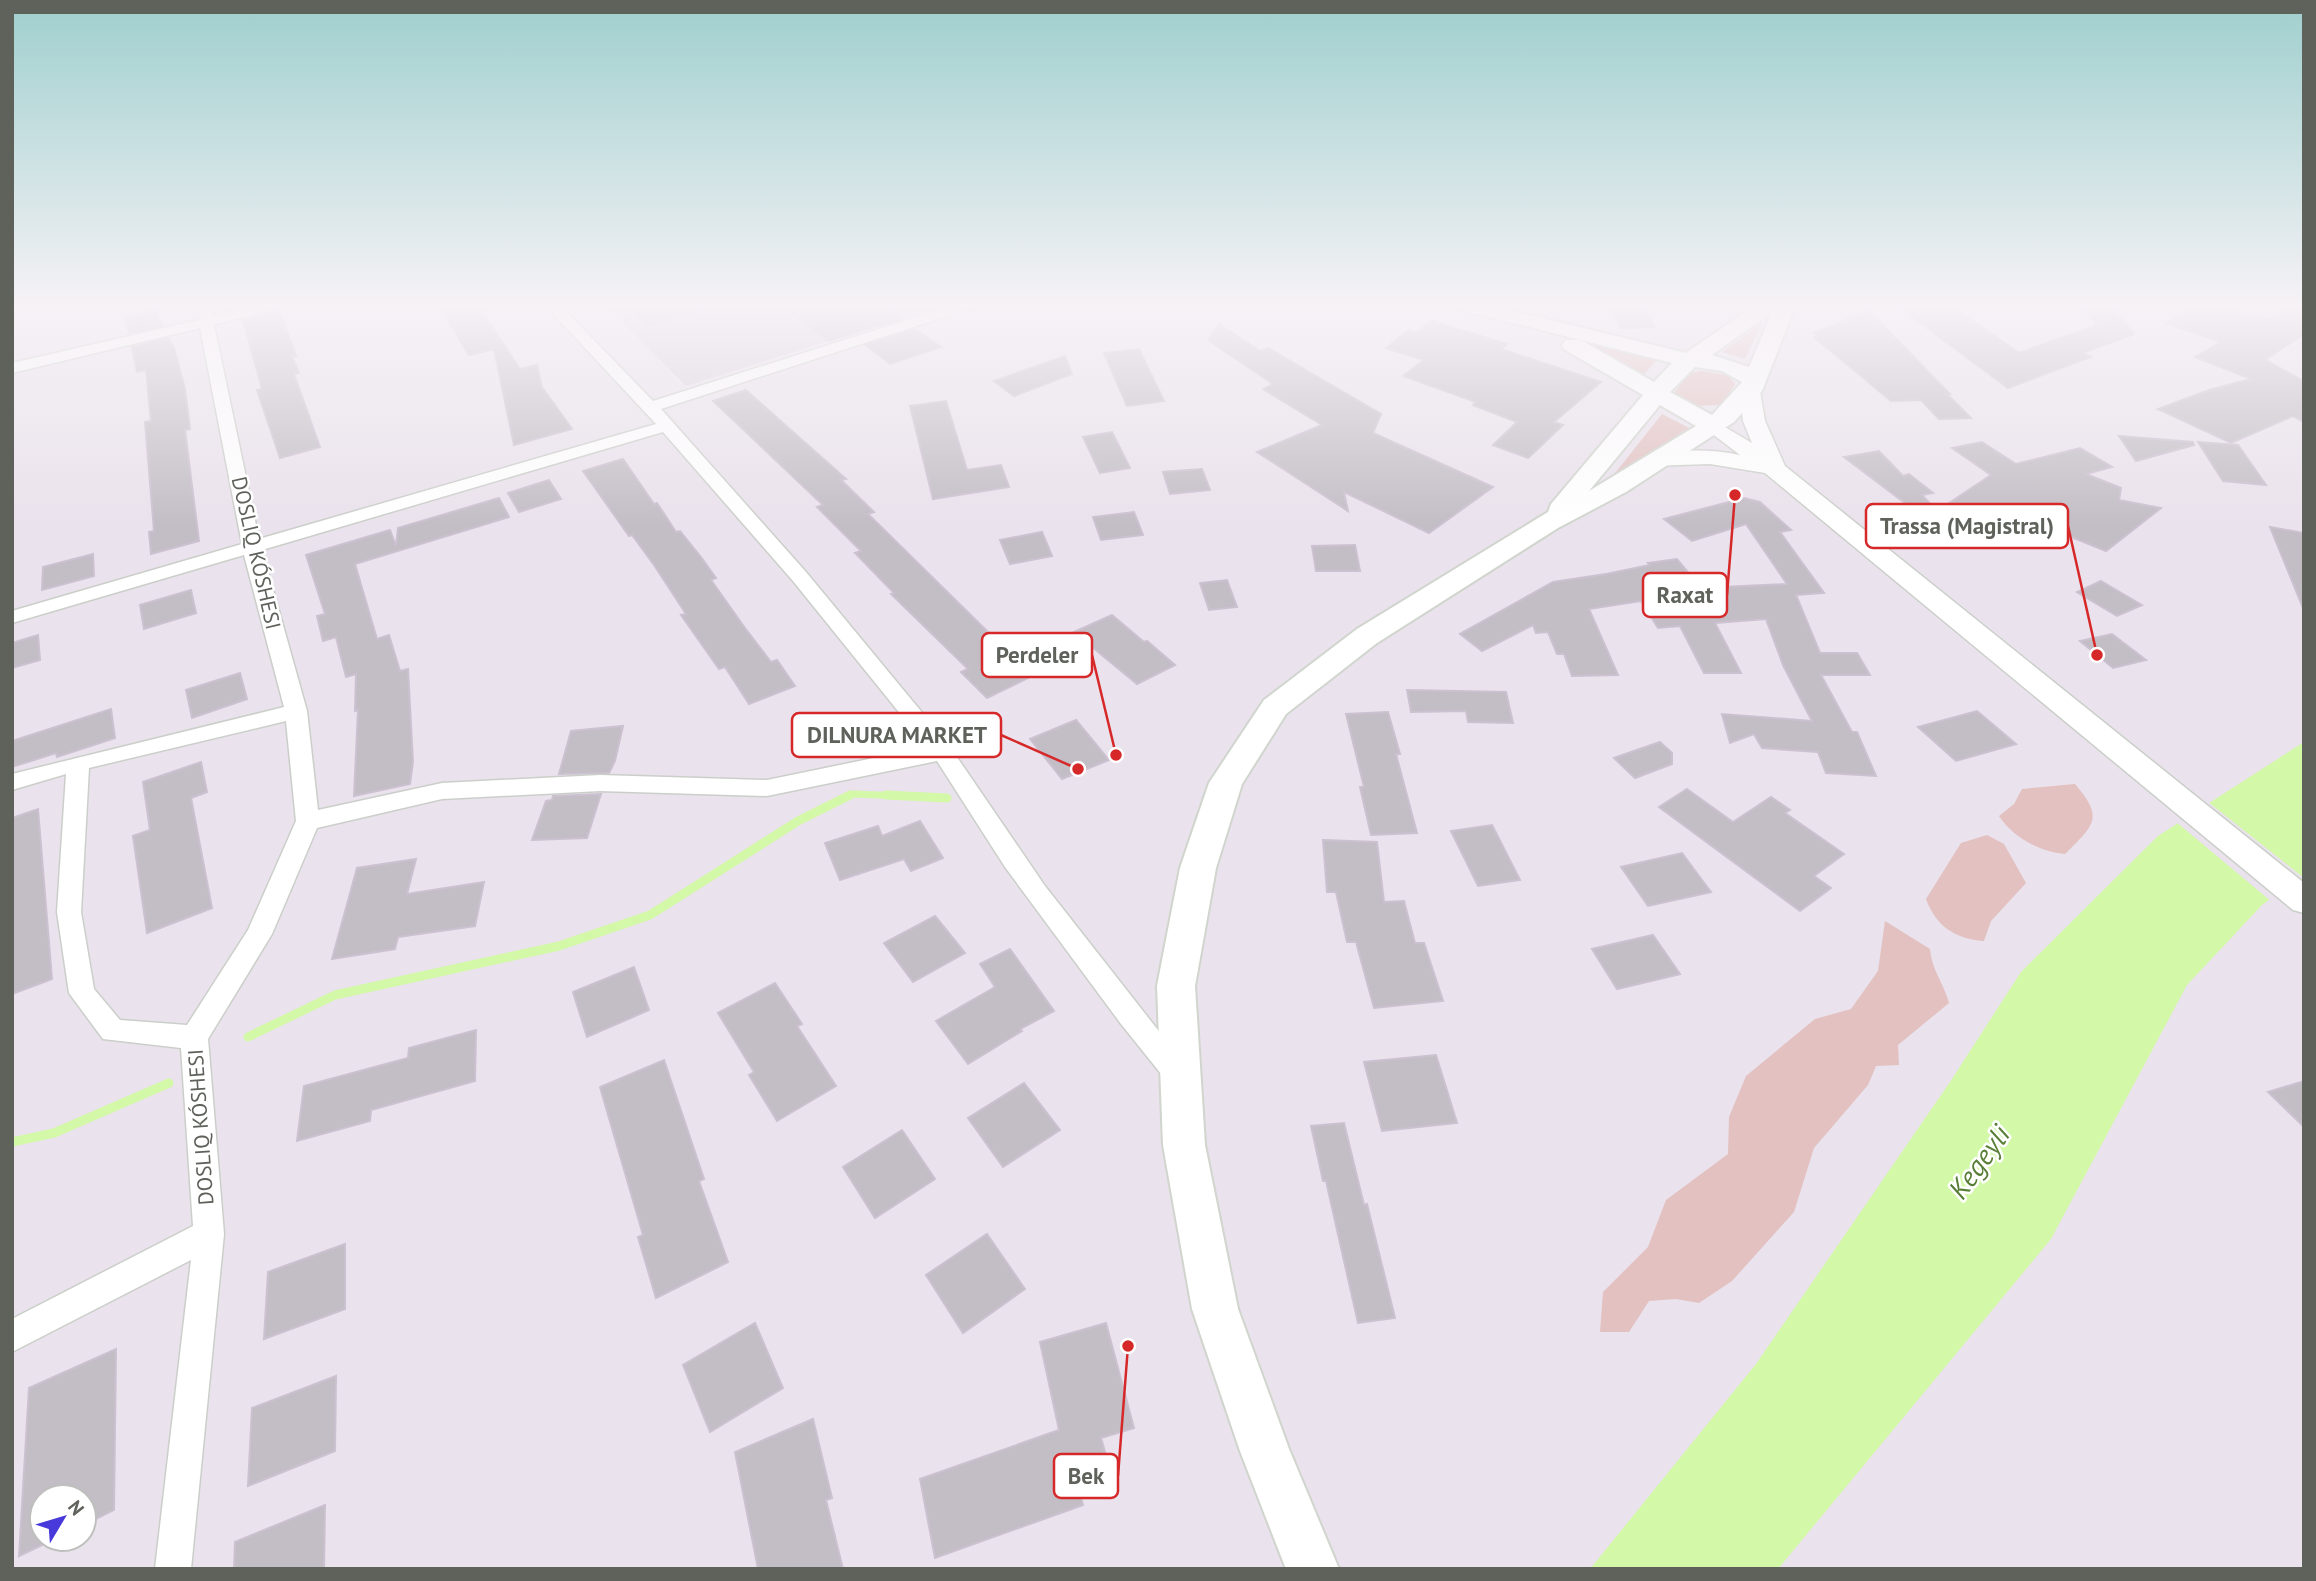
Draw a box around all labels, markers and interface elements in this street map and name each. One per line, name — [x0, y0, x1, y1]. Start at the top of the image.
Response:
street label: DOSLIQ KÓSHESI — [226, 474, 287, 632]
callout: Trassa (Magistral) — [1866, 504, 2068, 548]
text: Trassa (Magistral) — [1880, 511, 2054, 540]
callout: Raxat — [1643, 573, 1727, 617]
text: Raxat — [1657, 580, 1713, 609]
callout: Perdeler — [982, 633, 1092, 677]
text: Perdeler — [996, 640, 1079, 669]
callout: DILNURA MARKET — [792, 713, 1001, 757]
text: DILNURA MARKET — [807, 720, 987, 749]
street label: DOSLIQ KÓSHESI — [182, 1048, 219, 1206]
water label: Kegeyli — [1939, 1117, 2018, 1206]
callout: Bek — [1054, 1454, 1118, 1498]
text: Bek — [1068, 1461, 1105, 1490]
north arrow — [28, 1483, 98, 1553]
text: N — [63, 1495, 90, 1520]

